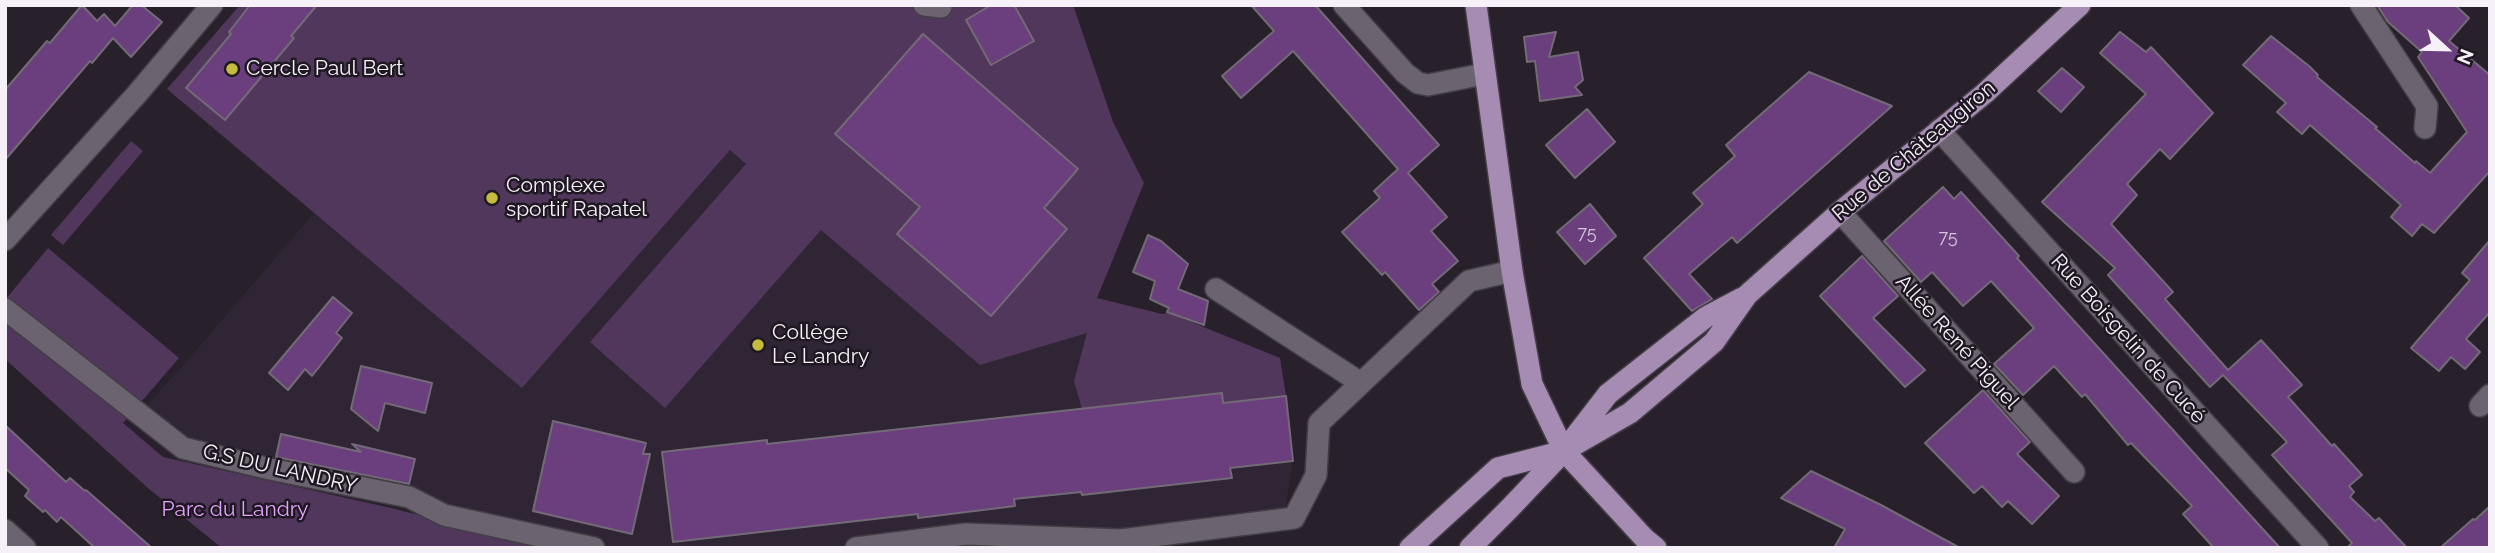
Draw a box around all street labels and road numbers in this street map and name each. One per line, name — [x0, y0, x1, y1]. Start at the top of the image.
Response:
street label: Rue de Châteaugiron — [1827, 75, 2001, 227]
street label: Rue Boisgelin de Cucé — [2045, 249, 2211, 429]
street label: Allée René Piguel — [1890, 270, 2024, 414]
street label: G.S DU LANDRY — [200, 439, 360, 499]

